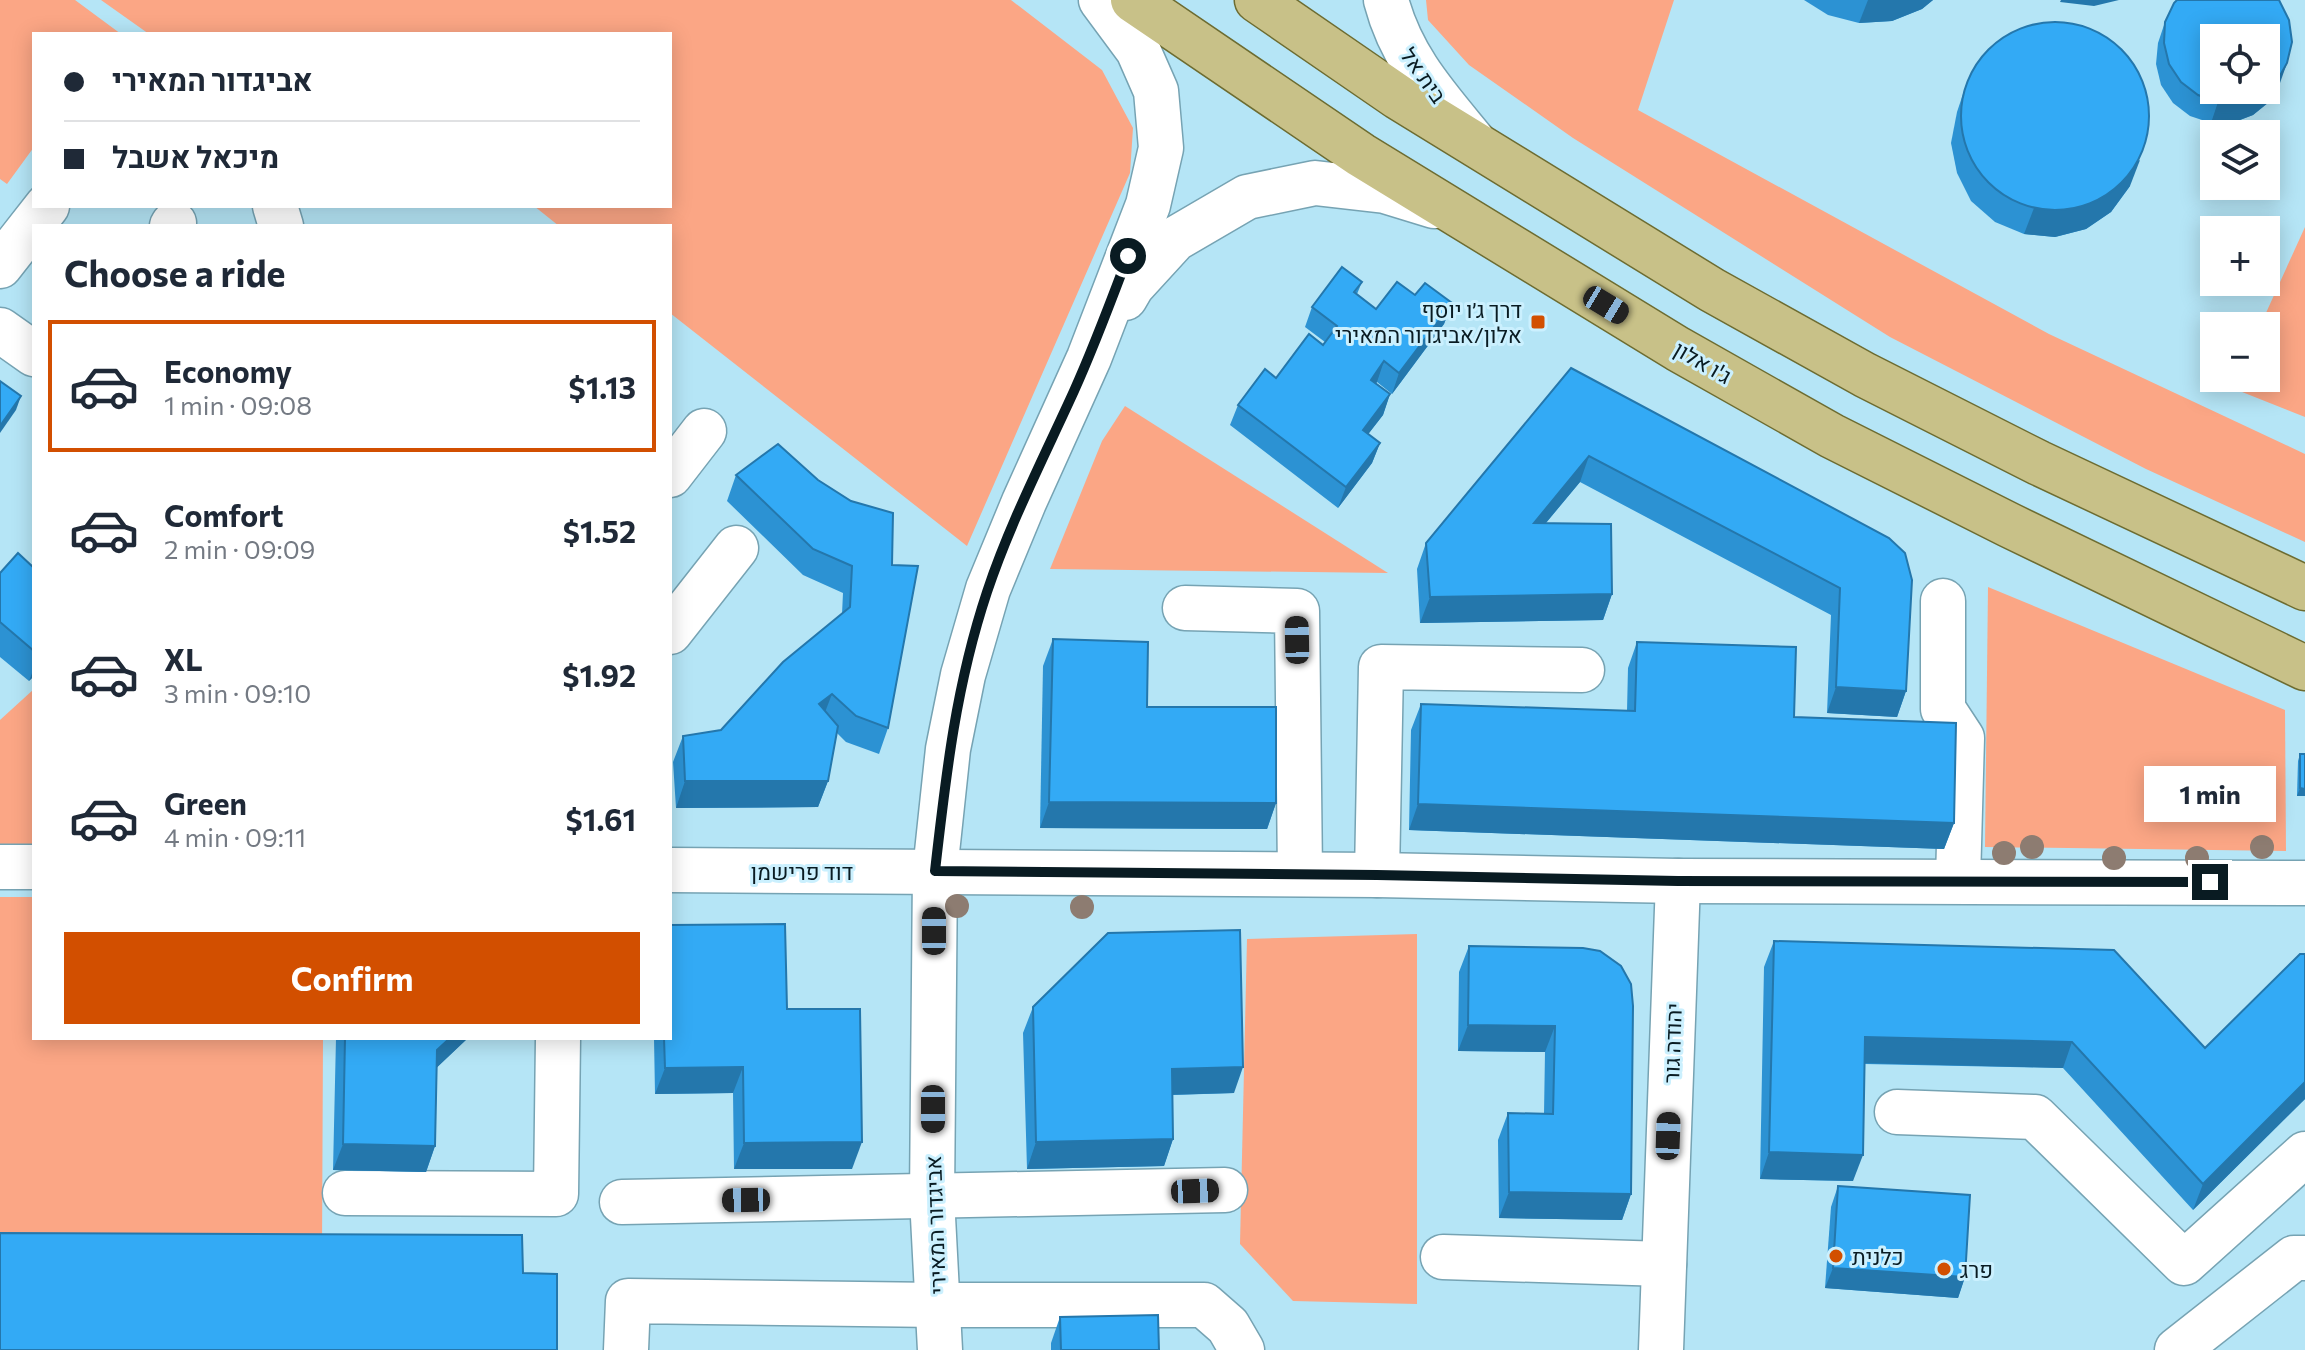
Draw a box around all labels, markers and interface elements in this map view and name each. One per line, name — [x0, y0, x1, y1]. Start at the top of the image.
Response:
map controls — [2200, 24, 2280, 392]
button: locate — [2200, 24, 2280, 104]
street label: בית אל — [1395, 42, 1453, 108]
text: אביגדור המאירי — [112, 60, 313, 97]
button: layers — [2200, 120, 2280, 200]
text: מיכאל אשבל — [112, 137, 279, 174]
button: + — [2200, 216, 2280, 296]
route start — [1110, 238, 1146, 274]
text: Choose a ride — [64, 250, 285, 294]
car — [1579, 282, 1633, 328]
place label: דרך ג׳ו יוסף אלון/אביגדור המאירי — [1335, 296, 1522, 348]
button: − — [2200, 312, 2280, 392]
marker: דרך ג׳ו יוסף אלון/אביגדור המאירי — [1529, 313, 1547, 331]
street label: ג'ו אלון — [1669, 335, 1737, 389]
icon: car — [68, 350, 140, 422]
text: Economy — [164, 352, 292, 389]
text: $1.13 — [568, 368, 636, 405]
text: 1 min · 09:08 — [164, 389, 312, 420]
icon: car — [68, 494, 140, 566]
text: Comfort — [164, 496, 283, 533]
text: $1.52 — [563, 512, 636, 549]
text: 2 min · 09:09 — [164, 533, 315, 564]
car — [1285, 616, 1309, 664]
icon: car — [68, 638, 140, 710]
text: XL — [164, 640, 203, 677]
text: $1.92 — [562, 656, 636, 693]
text: 3 min · 09:10 — [164, 677, 311, 708]
callout: 1 min — [2144, 766, 2276, 822]
text: 1 min — [2179, 778, 2241, 809]
icon: car — [68, 782, 140, 854]
text: Green — [164, 784, 247, 821]
text: $1.61 — [566, 800, 636, 837]
text: 4 min · 09:11 — [164, 821, 306, 852]
street label: דוד פרישמן — [751, 858, 853, 885]
route end — [2192, 864, 2228, 900]
car — [922, 907, 946, 955]
button: Confirm — [64, 932, 640, 1024]
street label: יהודה גור — [1657, 1002, 1687, 1084]
car — [921, 1085, 945, 1133]
car — [1655, 1112, 1681, 1160]
street label: אביגדור המאירי — [919, 1155, 951, 1295]
car — [1171, 1178, 1219, 1204]
car — [722, 1188, 770, 1212]
place label: כלנית — [1852, 1243, 1903, 1270]
marker: כלנית — [1827, 1247, 1845, 1265]
place label: פרג — [1960, 1256, 1993, 1283]
marker: פרג — [1935, 1260, 1953, 1278]

